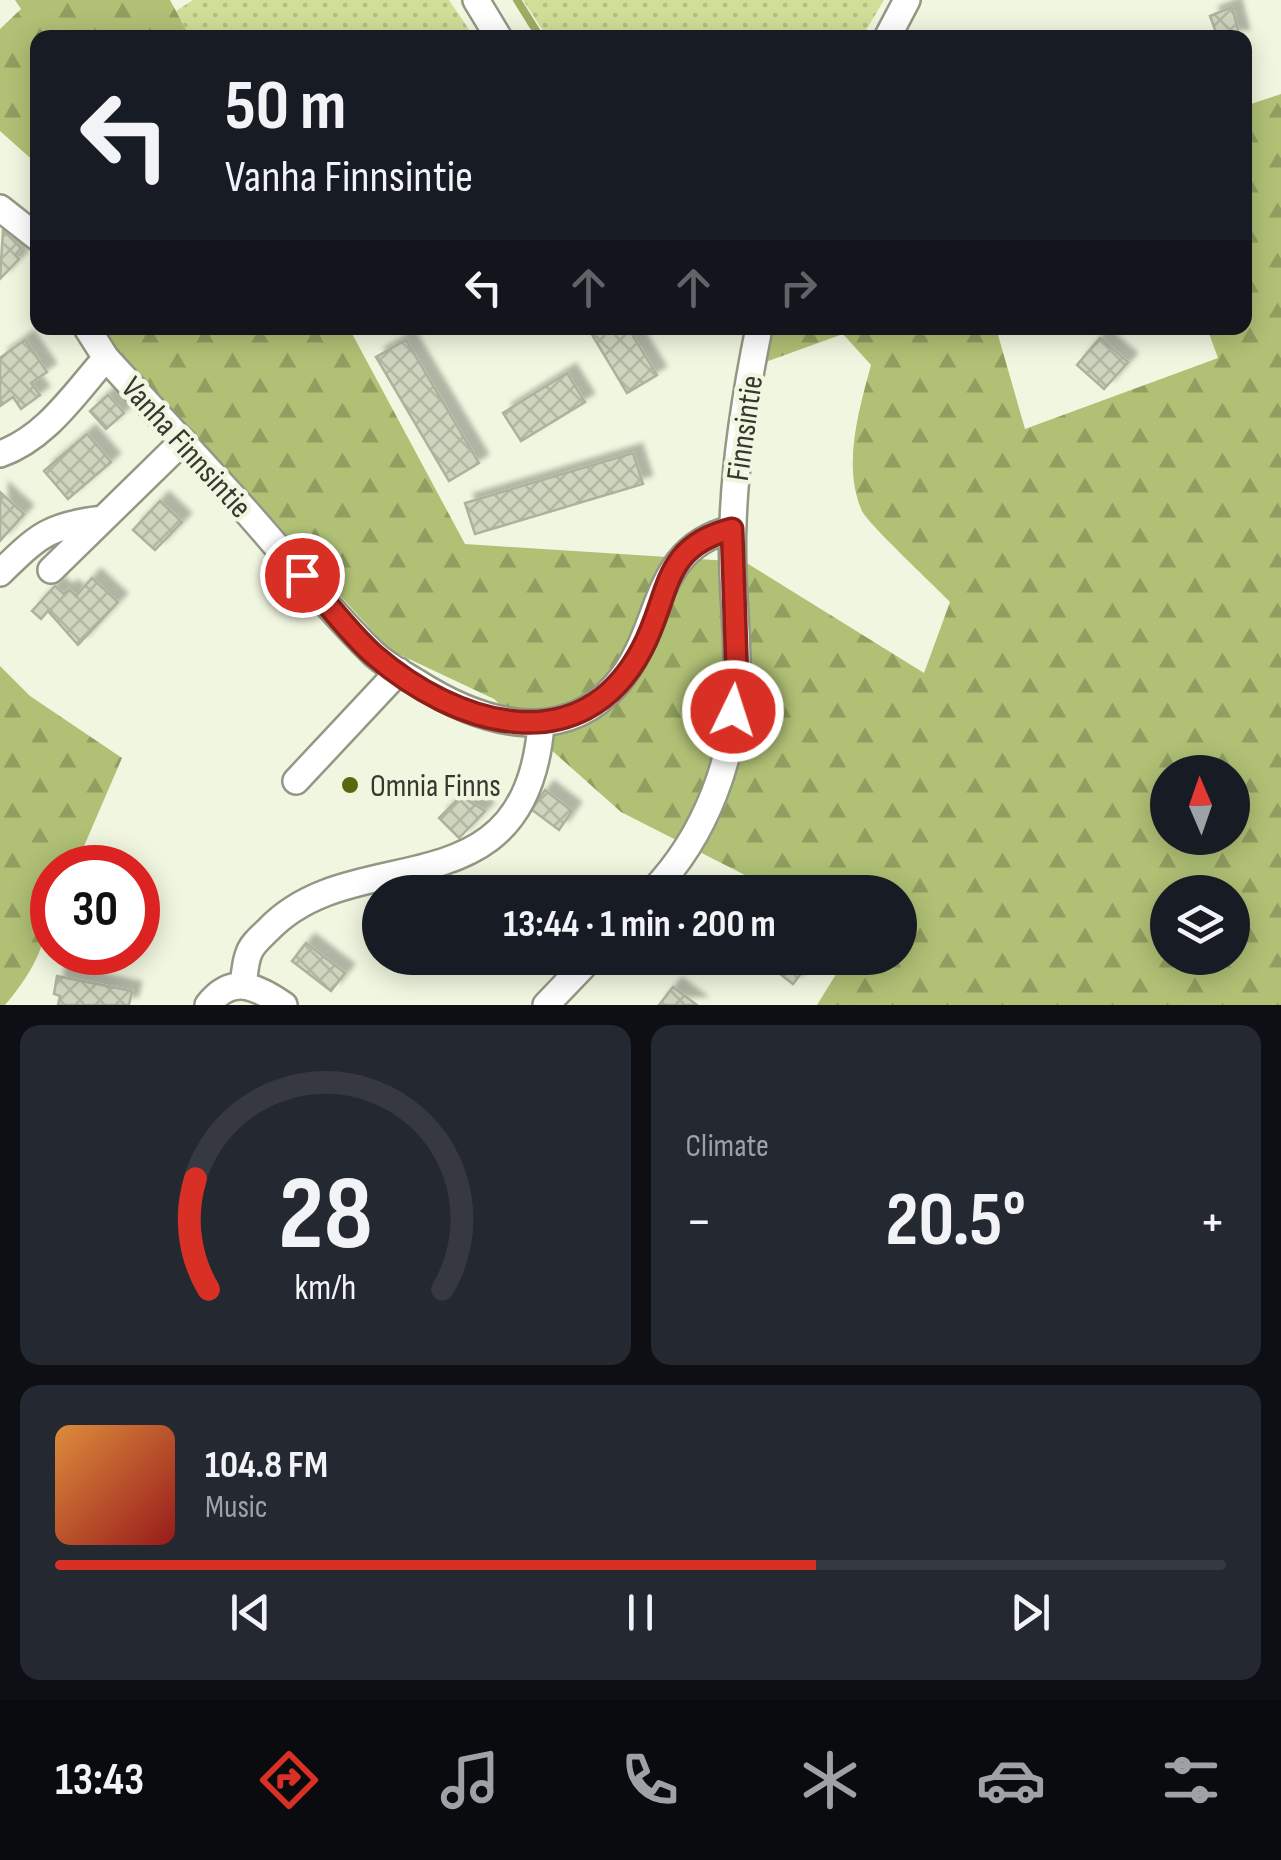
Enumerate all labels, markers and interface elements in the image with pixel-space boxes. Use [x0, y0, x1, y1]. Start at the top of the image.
text: 50 m [225, 65, 346, 149]
icon: left [60, 70, 190, 200]
text: Vanha Finnsintie [225, 150, 473, 205]
icon: left [456, 260, 511, 315]
icon: ahead [561, 260, 616, 315]
icon: ahead [666, 260, 721, 315]
icon: right [771, 260, 826, 315]
street label: Vanha Finnsintie [112, 369, 259, 527]
street label: Finnsintie [719, 373, 772, 483]
pin [260, 533, 345, 618]
icon: arrive [275, 548, 330, 603]
position arrow [681, 659, 785, 763]
north arrow [1150, 755, 1250, 855]
map controls [1150, 755, 1250, 975]
place label: Omnia Finns [370, 767, 501, 806]
marker: Omnia Finns [339, 774, 361, 796]
speed limit sign: 30 [30, 845, 160, 975]
button: layers [1150, 875, 1250, 975]
text: 13:44 · 1 min · 200 m [503, 902, 776, 947]
text: Climate [686, 1127, 769, 1166]
text: 28 [278, 1153, 373, 1278]
text: 20.5° [886, 1176, 1026, 1267]
text: − [686, 1189, 712, 1256]
text: + [1199, 1189, 1226, 1256]
text: km/h [294, 1267, 356, 1310]
text: 104.8 FM [205, 1443, 328, 1488]
text: Music [205, 1488, 268, 1527]
icon: previous [223, 1585, 278, 1640]
icon: pause [613, 1585, 668, 1640]
icon: next [1003, 1585, 1058, 1640]
icon: directions [254, 1745, 324, 1815]
icon: music [435, 1745, 505, 1815]
icon: phone [615, 1745, 685, 1815]
icon: climate [795, 1745, 865, 1815]
icon: car [976, 1745, 1046, 1815]
icon: filters [1156, 1745, 1226, 1815]
text: 13:43 [55, 1753, 144, 1808]

